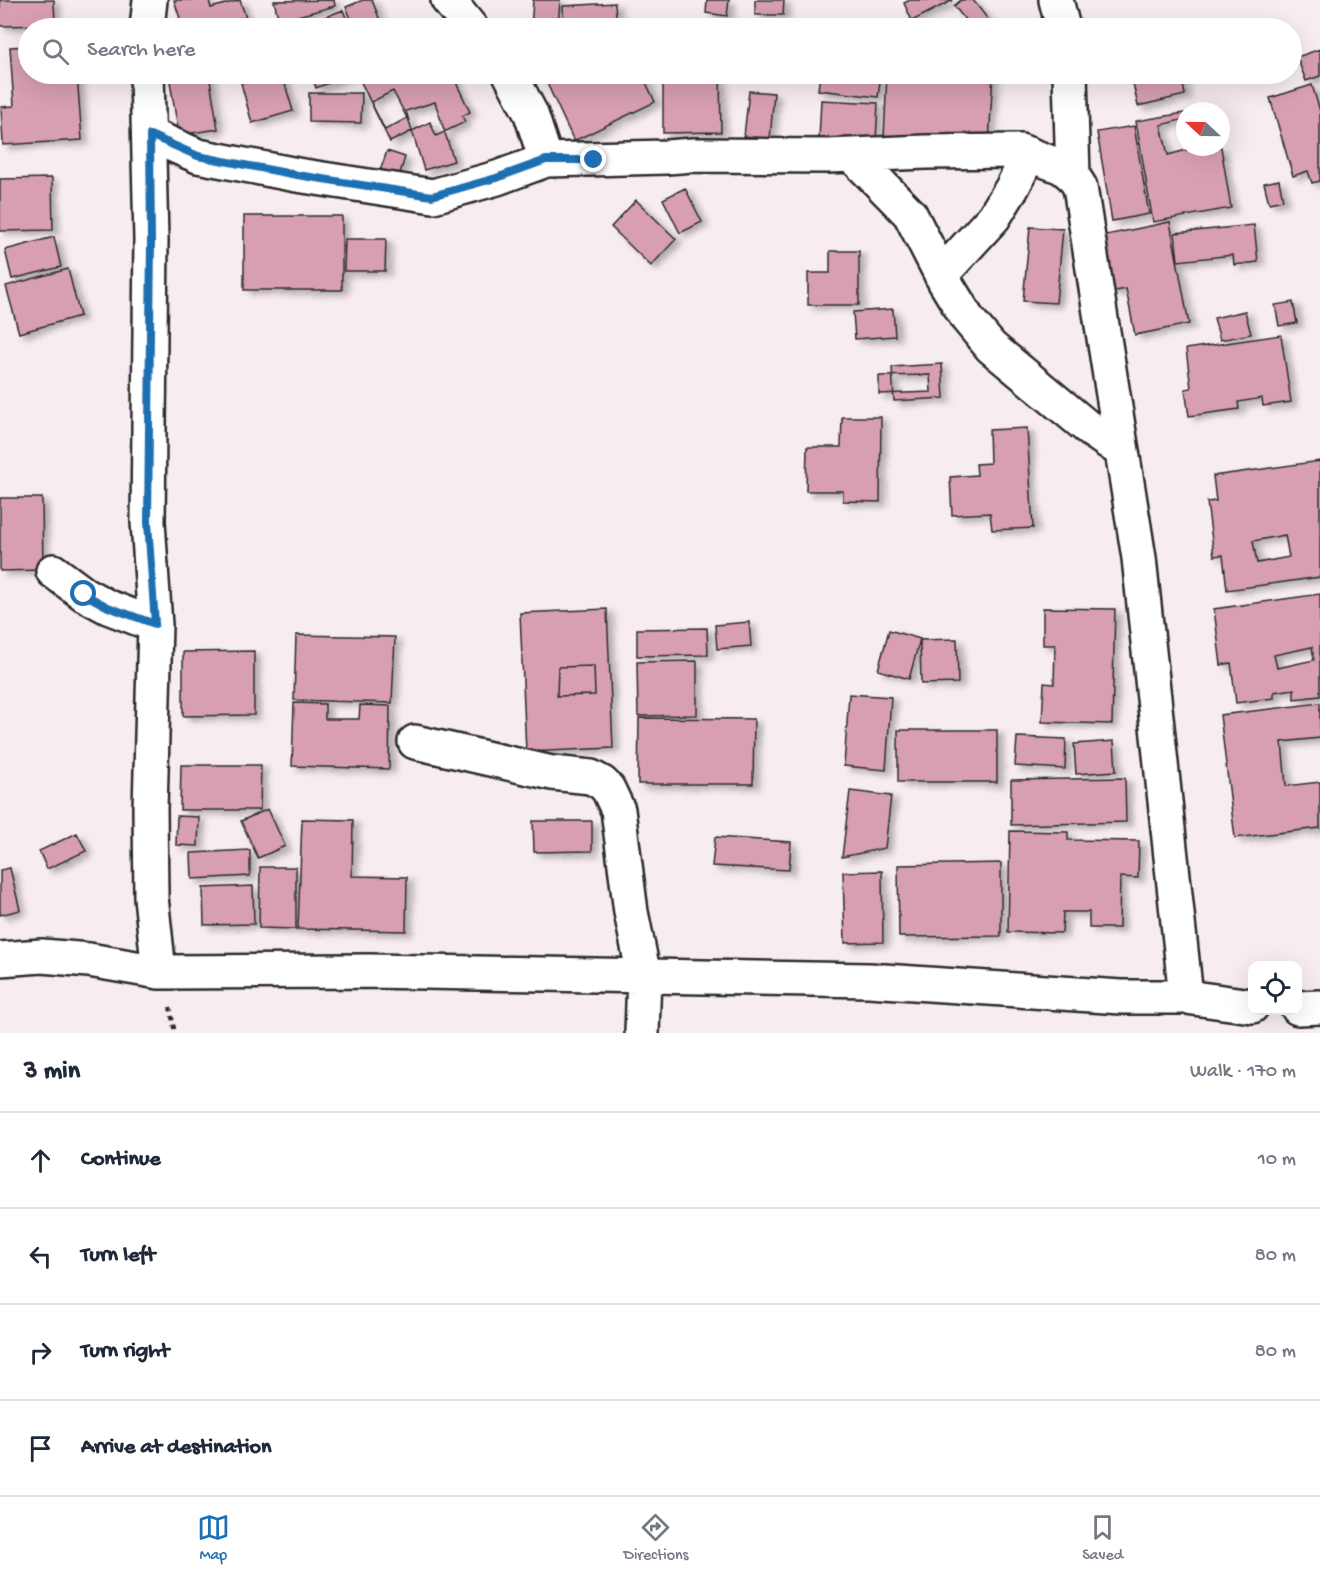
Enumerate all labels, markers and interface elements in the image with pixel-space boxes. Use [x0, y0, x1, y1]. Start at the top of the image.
search box [18, 18, 1302, 84]
icon: search [39, 35, 72, 68]
text: Search here [87, 38, 195, 64]
north arrow [1176, 102, 1230, 156]
route end [580, 146, 606, 172]
route start [70, 580, 96, 606]
map controls [1248, 961, 1302, 1015]
button: locate [1248, 961, 1302, 1015]
text: 3 min [24, 1057, 80, 1088]
text: Walk · 170 m [1190, 1061, 1296, 1084]
icon: ahead [24, 1144, 57, 1177]
text: Continue [81, 1147, 161, 1173]
text: 10 m [1258, 1149, 1296, 1172]
icon: left [24, 1240, 57, 1273]
text: Turn left [81, 1243, 155, 1269]
text: 80 m [1255, 1245, 1296, 1268]
icon: right [24, 1336, 57, 1369]
text: Turn right [81, 1339, 169, 1365]
text: 80 m [1255, 1341, 1296, 1364]
icon: arrive [24, 1432, 57, 1465]
text: Arrive at destination [81, 1435, 271, 1461]
tab: Map [197, 1511, 230, 1566]
tab: Directions [623, 1511, 689, 1566]
tab: Saved [1082, 1511, 1123, 1566]

